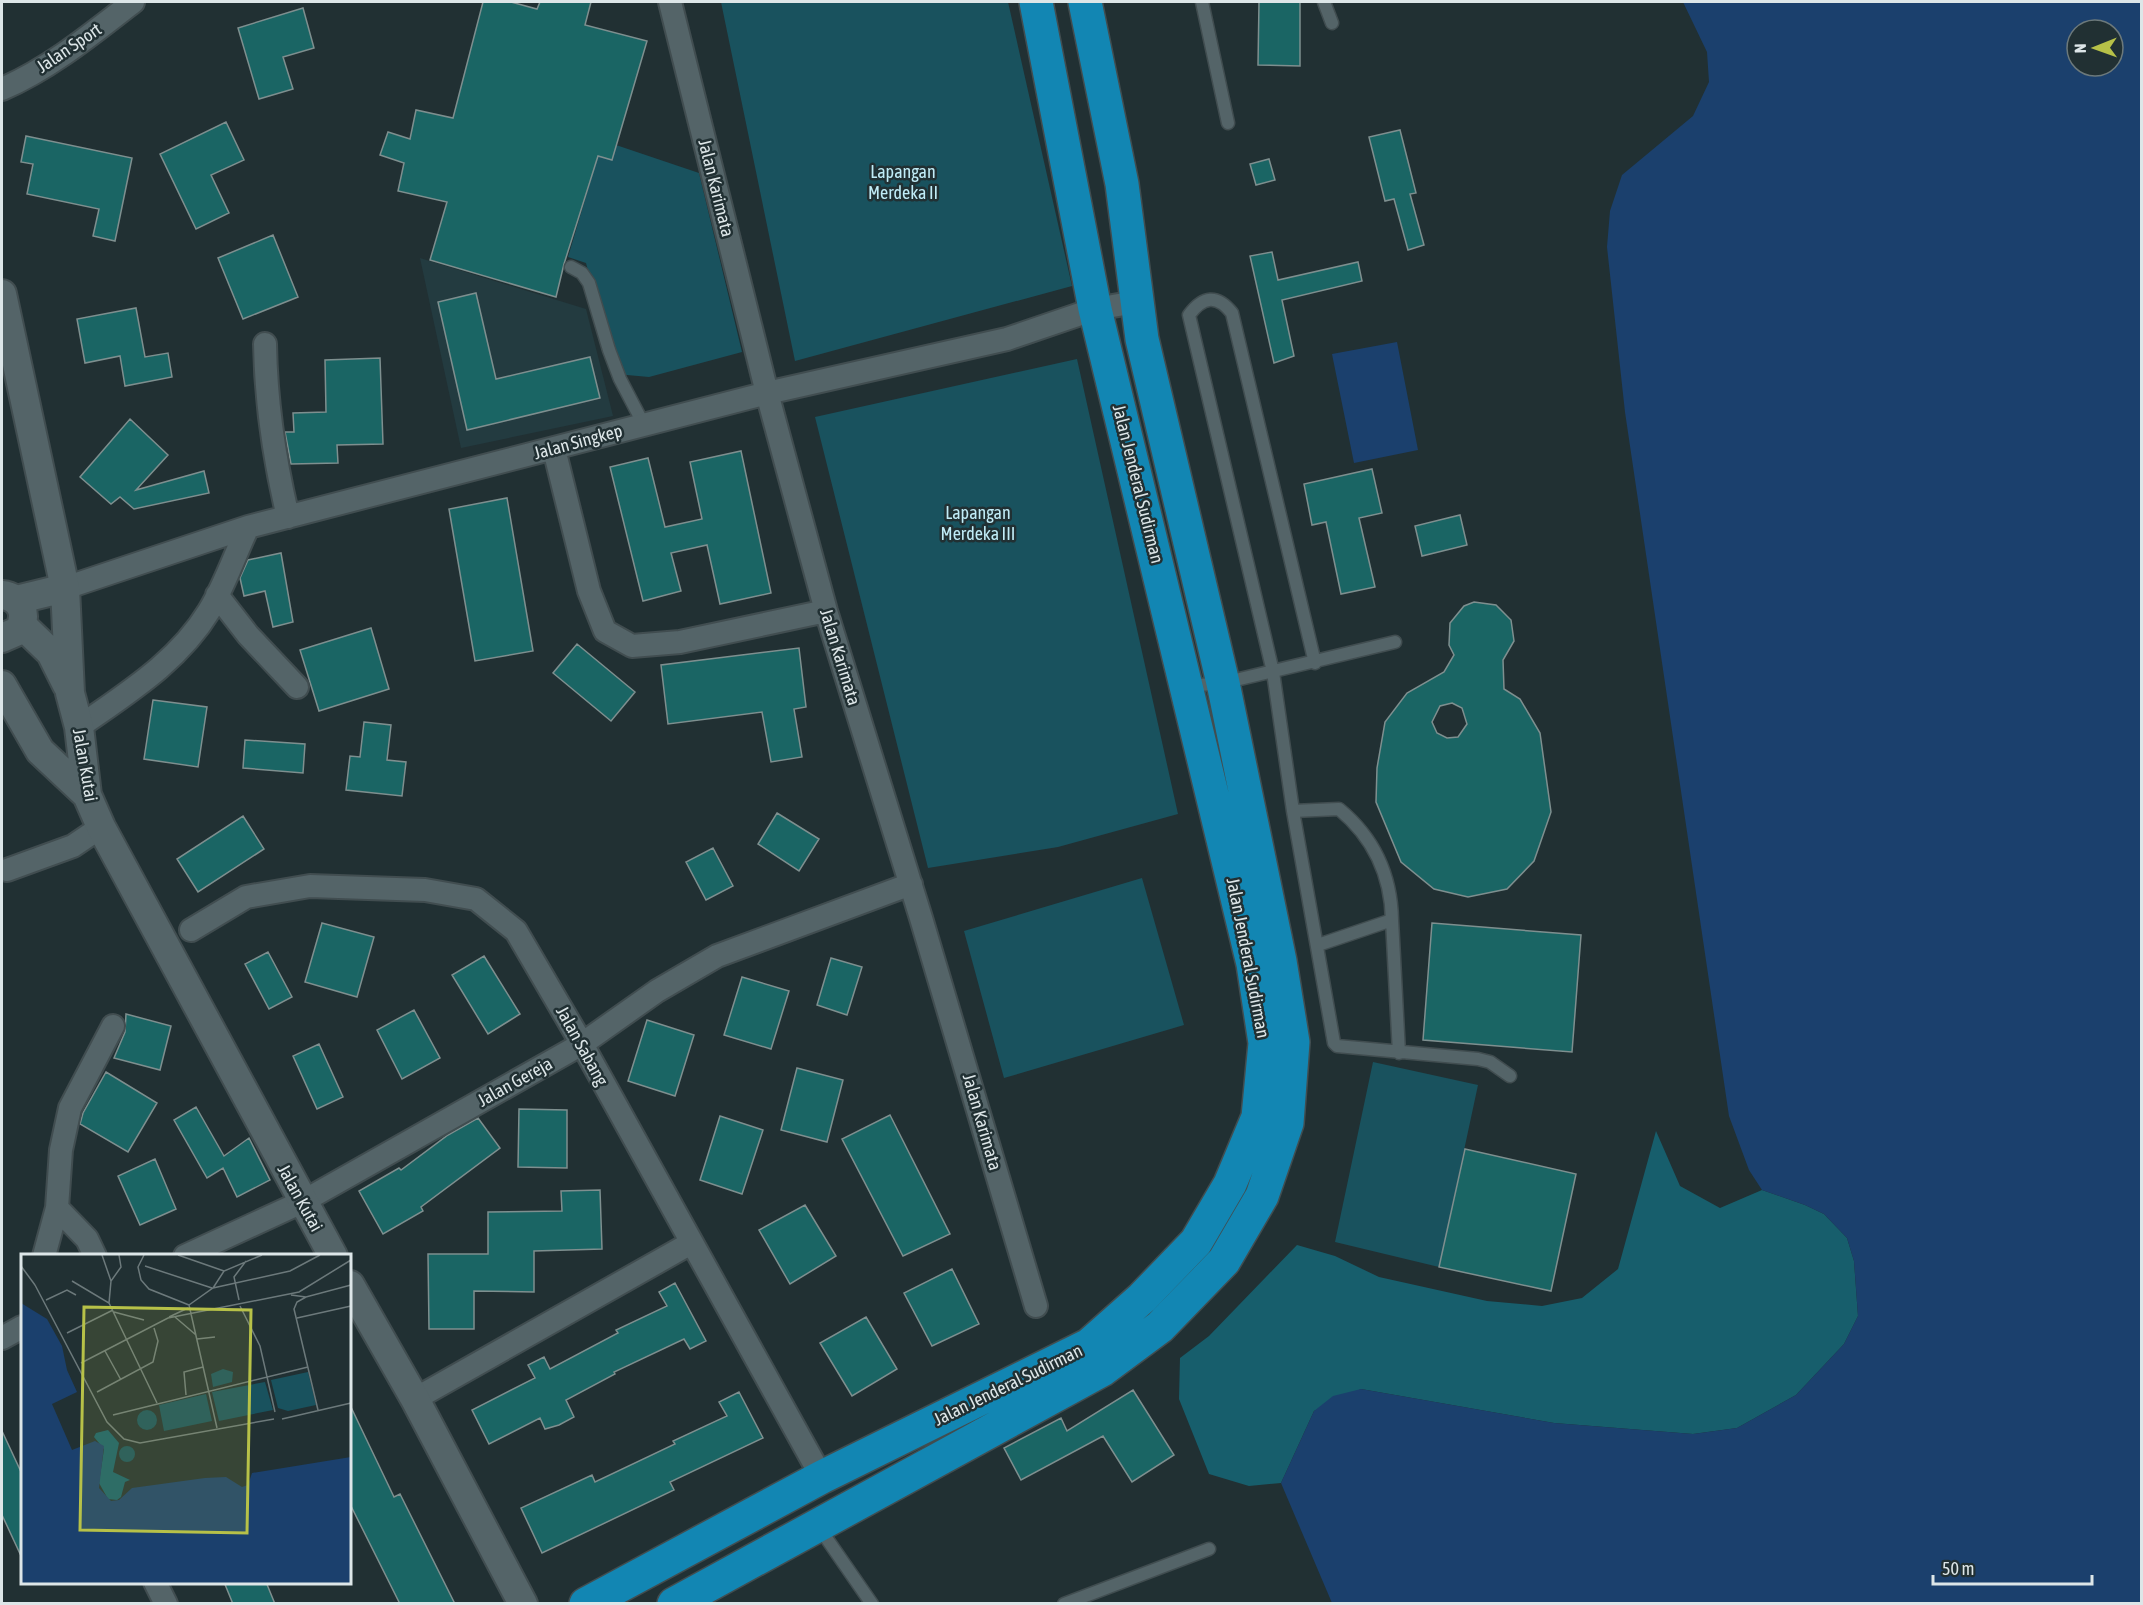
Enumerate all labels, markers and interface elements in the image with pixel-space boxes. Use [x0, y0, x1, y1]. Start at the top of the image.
street label: Jalan Sport [32, 18, 105, 77]
north arrow [2065, 18, 2125, 78]
text: N [2071, 43, 2089, 53]
street label: Jalan Karimata [694, 137, 739, 239]
park label: Lapangan Merdeka II [868, 161, 938, 203]
street label: Jalan Jenderal Sudirman [1109, 402, 1168, 565]
street label: Jalan Singkep [531, 420, 624, 463]
park label: Lapangan Merdeka III [941, 502, 1015, 544]
street label: Jalan Karimata [816, 606, 865, 708]
street label: Jalan Kutai [69, 727, 102, 803]
street label: Jalan Jenderal Sudirman [1223, 876, 1274, 1040]
street label: Jalan Sabang [552, 1002, 613, 1089]
street label: Jalan Gereja [474, 1052, 556, 1111]
street label: Jalan Karimata [959, 1071, 1006, 1173]
street label: Jalan Kutai [273, 1161, 327, 1235]
inset map [21, 1254, 351, 1584]
street label: Jalan Jenderal Sudirman [930, 1339, 1085, 1430]
scale bar [1933, 1548, 2092, 1586]
text: 50 m [1942, 1558, 1974, 1579]

